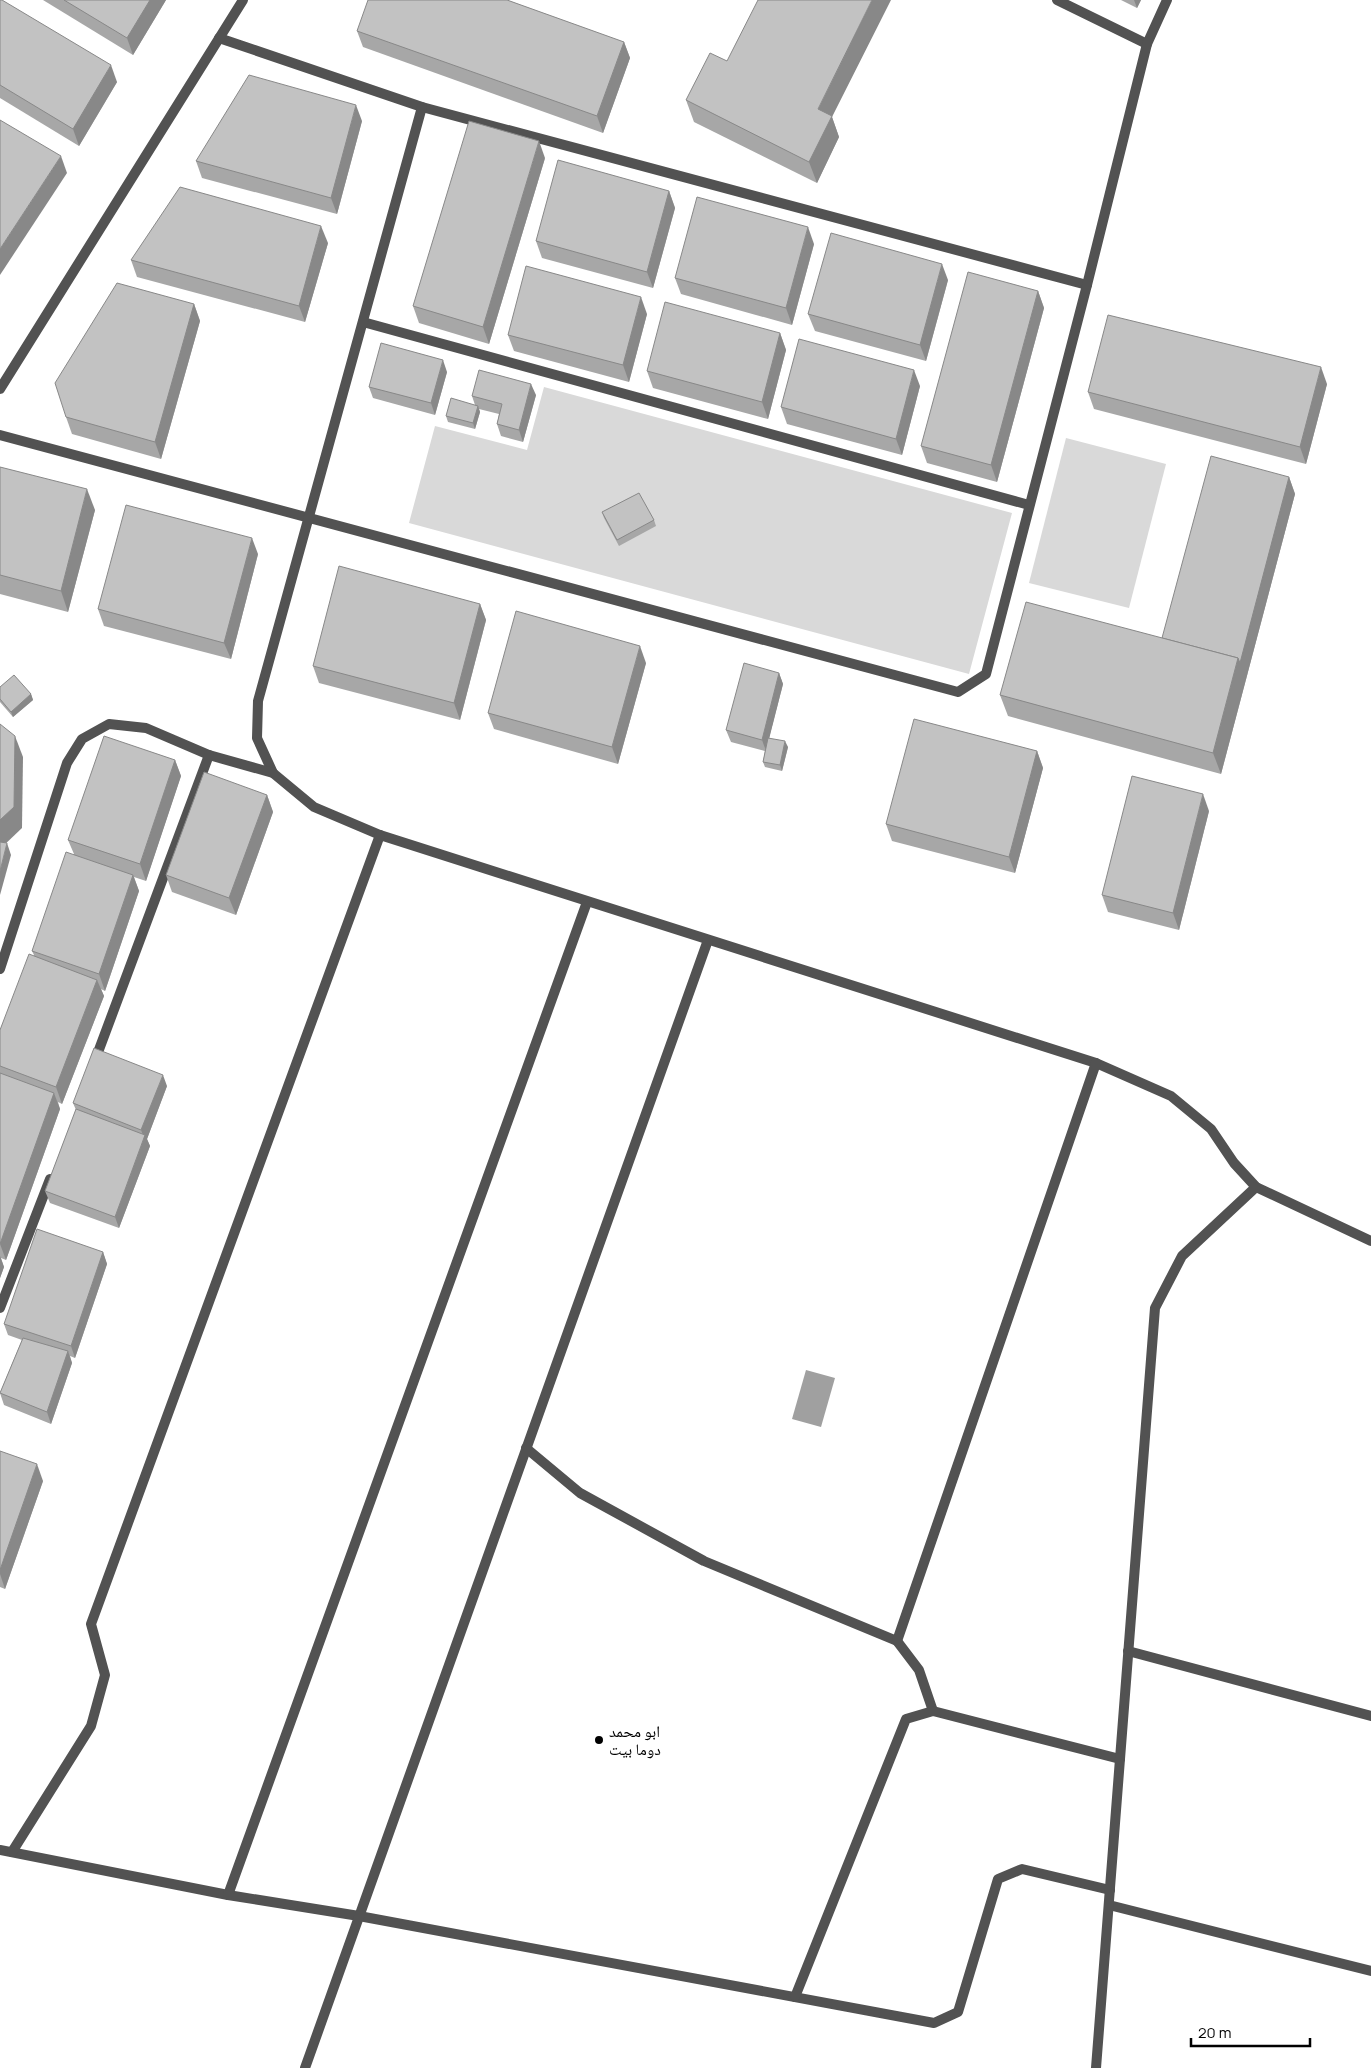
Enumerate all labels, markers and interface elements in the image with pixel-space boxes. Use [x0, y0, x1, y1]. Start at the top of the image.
place label: ابو محمد دوما بيت [609, 1720, 661, 1760]
marker: ابو محمد دوما بيت [593, 1734, 605, 1746]
scale bar [1191, 2016, 1310, 2048]
text: 20 m [1198, 2022, 1231, 2043]

